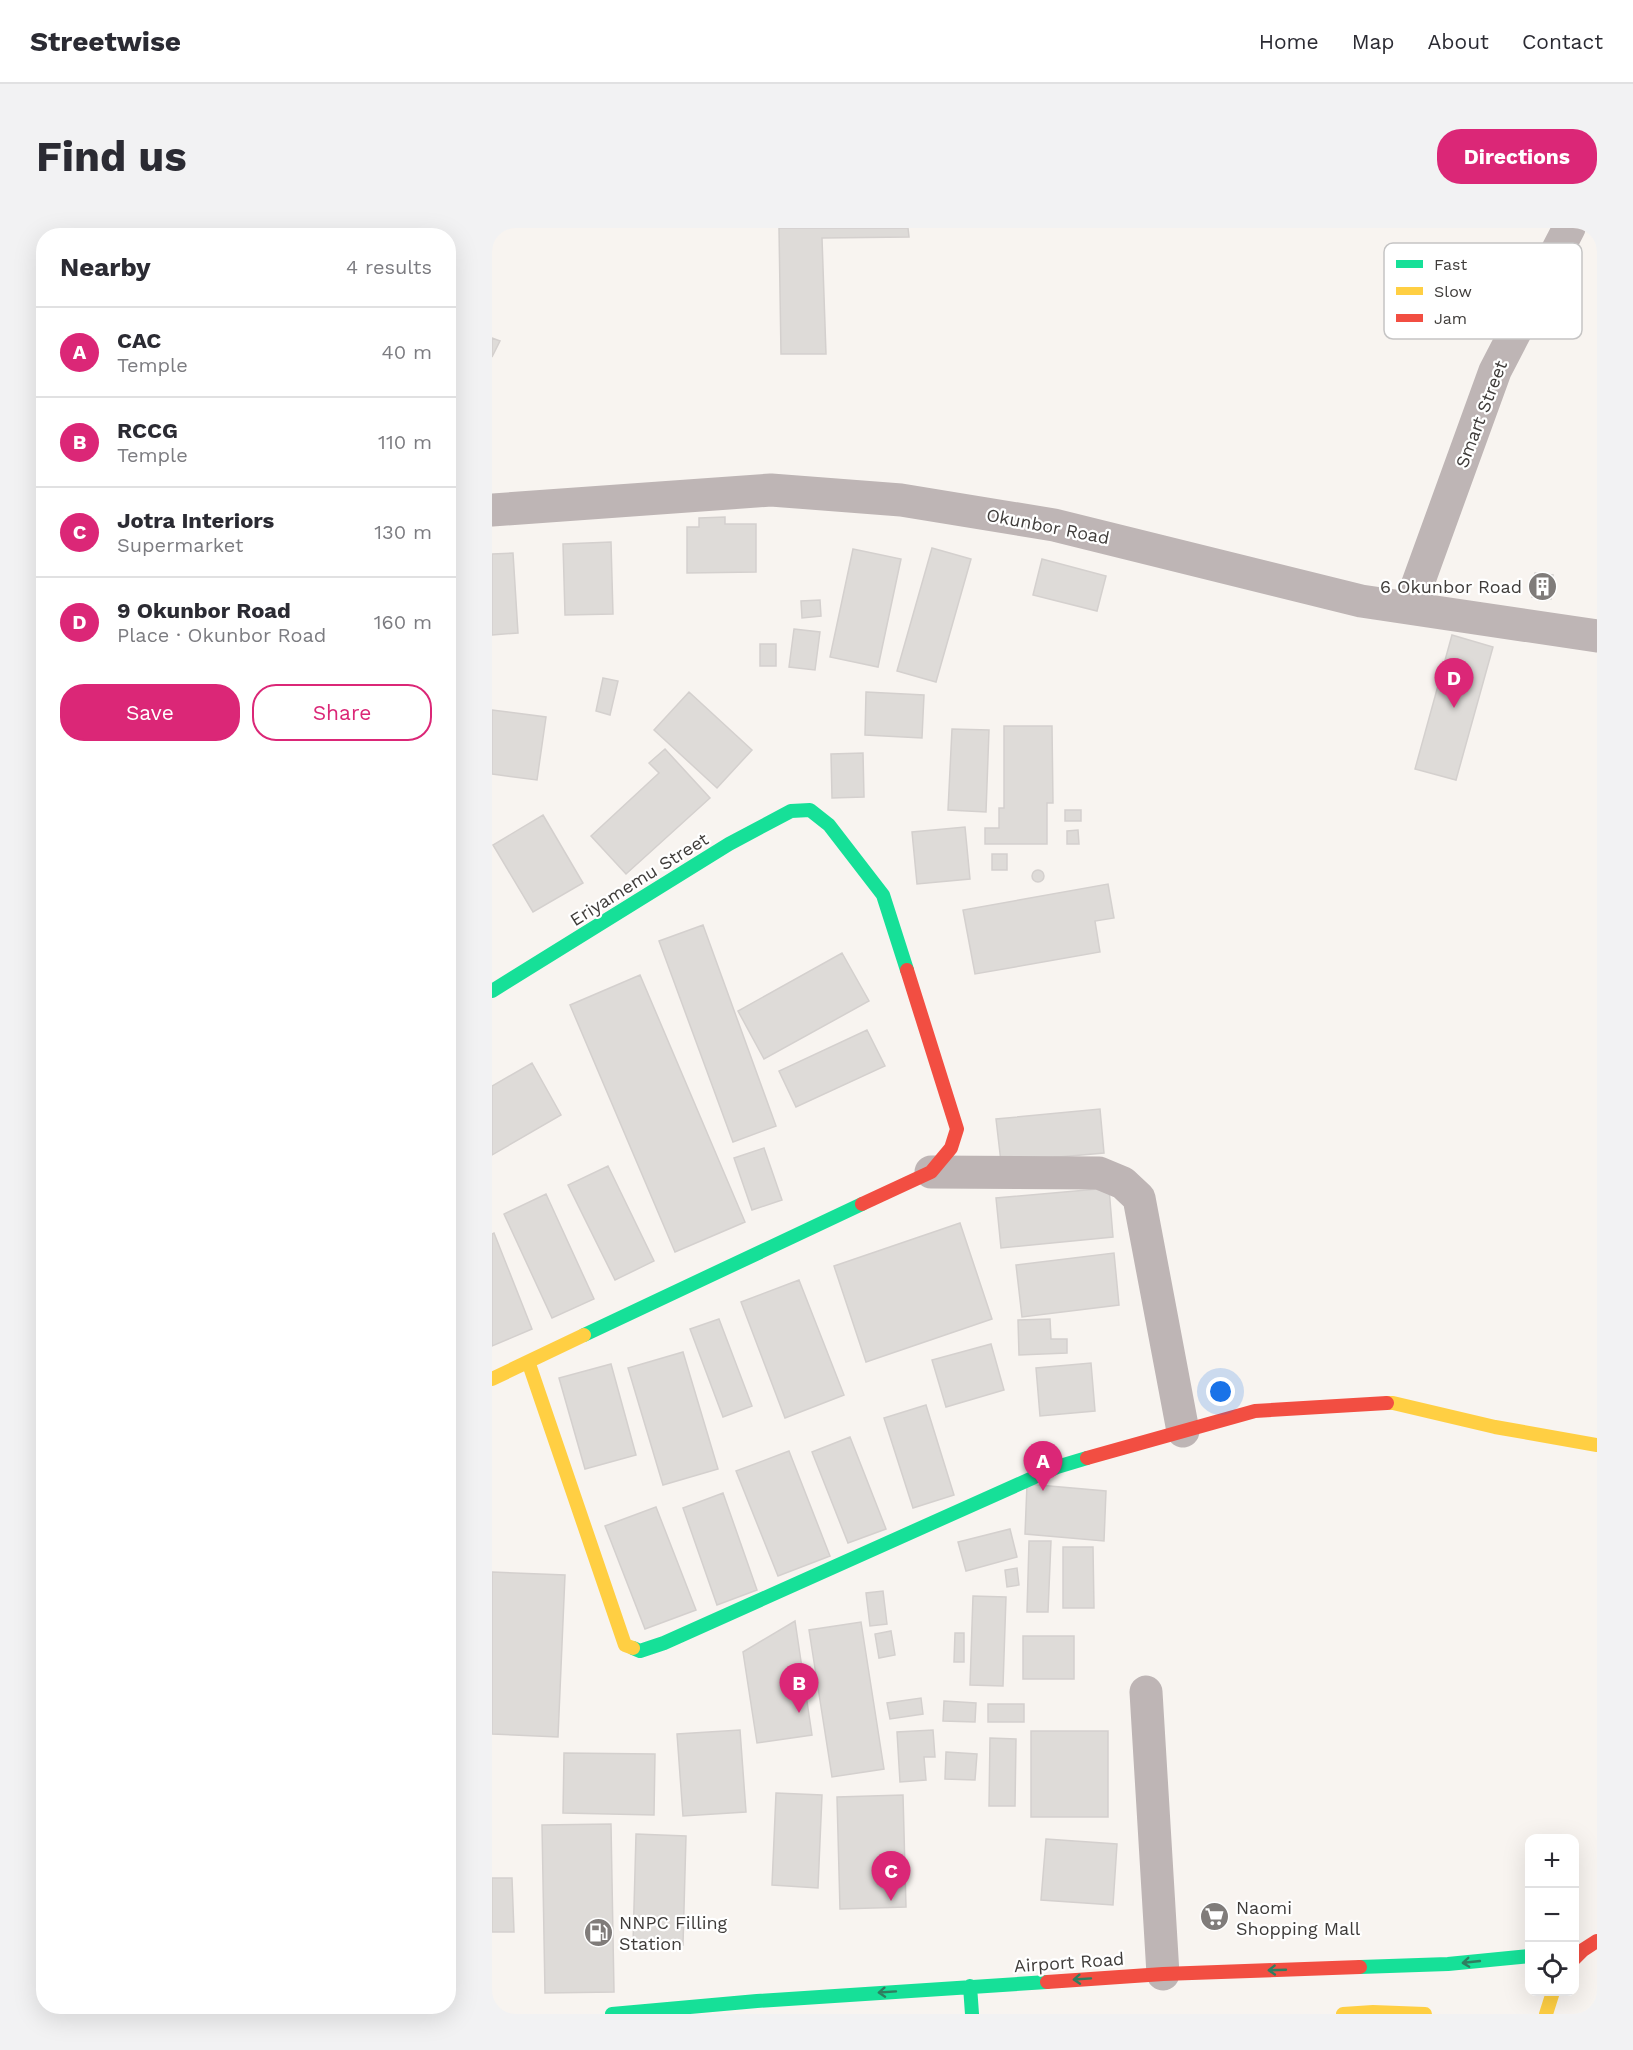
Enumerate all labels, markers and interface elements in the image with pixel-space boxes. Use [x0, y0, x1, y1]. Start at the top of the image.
text: Streetwise [30, 25, 181, 58]
text: Home [1259, 29, 1319, 54]
text: Map [1352, 29, 1395, 54]
text: About [1428, 29, 1489, 54]
text: Contact [1522, 29, 1603, 54]
button: Directions [1437, 129, 1597, 184]
text: Find us [36, 132, 187, 181]
legend [1384, 243, 1582, 339]
text: Nearby [60, 252, 151, 282]
text: 4 results [346, 255, 432, 279]
text: Fast [1434, 255, 1467, 274]
text: Slow [1434, 282, 1472, 301]
text: Jam [1434, 309, 1467, 328]
text: CAC [117, 328, 161, 353]
text: A [73, 340, 86, 364]
text: 40 m [381, 340, 432, 364]
text: Temple [117, 353, 188, 377]
street label: Smart Street [1451, 357, 1511, 471]
text: RCCG [117, 418, 178, 443]
text: B [73, 430, 86, 454]
text: 110 m [378, 430, 432, 454]
text: Temple [117, 443, 188, 467]
street label: Okunbor Road [985, 504, 1111, 548]
text: Jotra Interiors [117, 508, 274, 533]
text: C [73, 520, 86, 544]
text: 130 m [374, 520, 432, 544]
text: Supermarket [117, 533, 243, 557]
building icon: 6 Okunbor Road [1527, 570, 1559, 602]
place label: 6 Okunbor Road [1380, 576, 1522, 597]
text: 9 Okunbor Road [117, 598, 291, 623]
text: D [72, 610, 87, 634]
text: 160 m [374, 610, 432, 634]
text: Place · Okunbor Road [117, 623, 326, 647]
pin: D [1434, 658, 1474, 708]
button: Save [60, 684, 240, 741]
button: Share [252, 684, 432, 741]
street label: Eriyamemu Street [566, 828, 712, 930]
your location [1206, 1377, 1235, 1406]
pin: A [1024, 1442, 1062, 1491]
pin: B [780, 1664, 818, 1713]
map controls [1525, 1834, 1579, 1996]
button: + [1525, 1834, 1579, 1888]
pin: C [872, 1852, 910, 1901]
button: − [1525, 1888, 1579, 1942]
place label: Naomi Shopping Mall [1236, 1897, 1361, 1939]
supermarket icon: Naomi Shopping Mall [1199, 1901, 1231, 1933]
place label: NNPC Filling Station [619, 1912, 728, 1954]
fuel station icon: NNPC Filling Station [582, 1916, 614, 1948]
button: locate [1525, 1942, 1579, 1996]
street label: Airport Road [1013, 1948, 1125, 1976]
one-way arrow [1462, 1957, 1482, 1968]
one-way arrow [1267, 1965, 1287, 1976]
one-way arrow [1072, 1974, 1092, 1985]
one-way arrow [878, 1987, 898, 1998]

